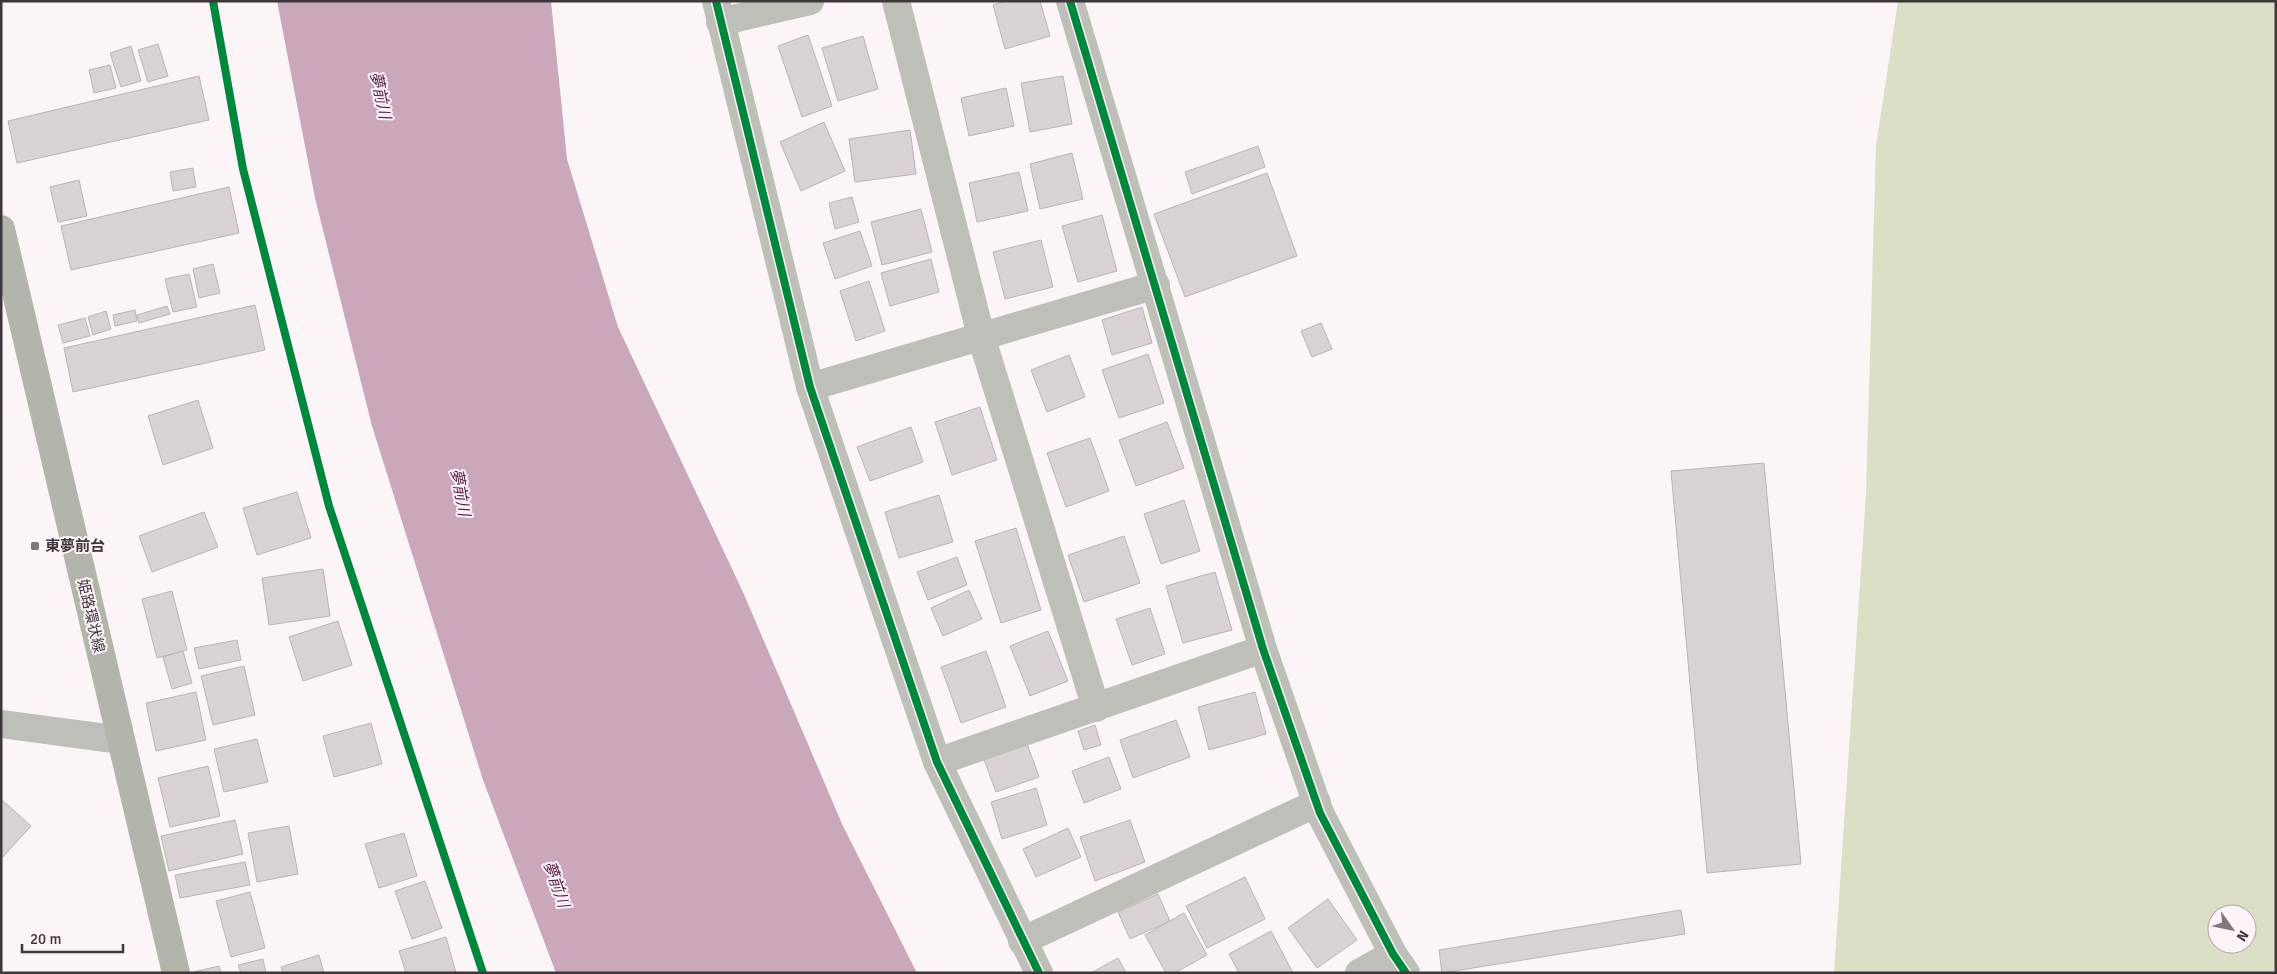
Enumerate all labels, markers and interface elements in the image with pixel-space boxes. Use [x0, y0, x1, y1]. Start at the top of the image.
water label: 夢前川 [365, 70, 395, 123]
water label: 夢前川 [446, 467, 474, 520]
place label: 東夢前台 [45, 537, 105, 555]
marker: 東夢前台 [29, 540, 41, 552]
street label: 姫路環状線 [74, 577, 108, 655]
water label: 夢前川 [539, 858, 574, 912]
north arrow [2207, 904, 2257, 954]
scale bar [22, 922, 124, 954]
text: N [2233, 927, 2252, 945]
text: 20 m [30, 930, 61, 948]

